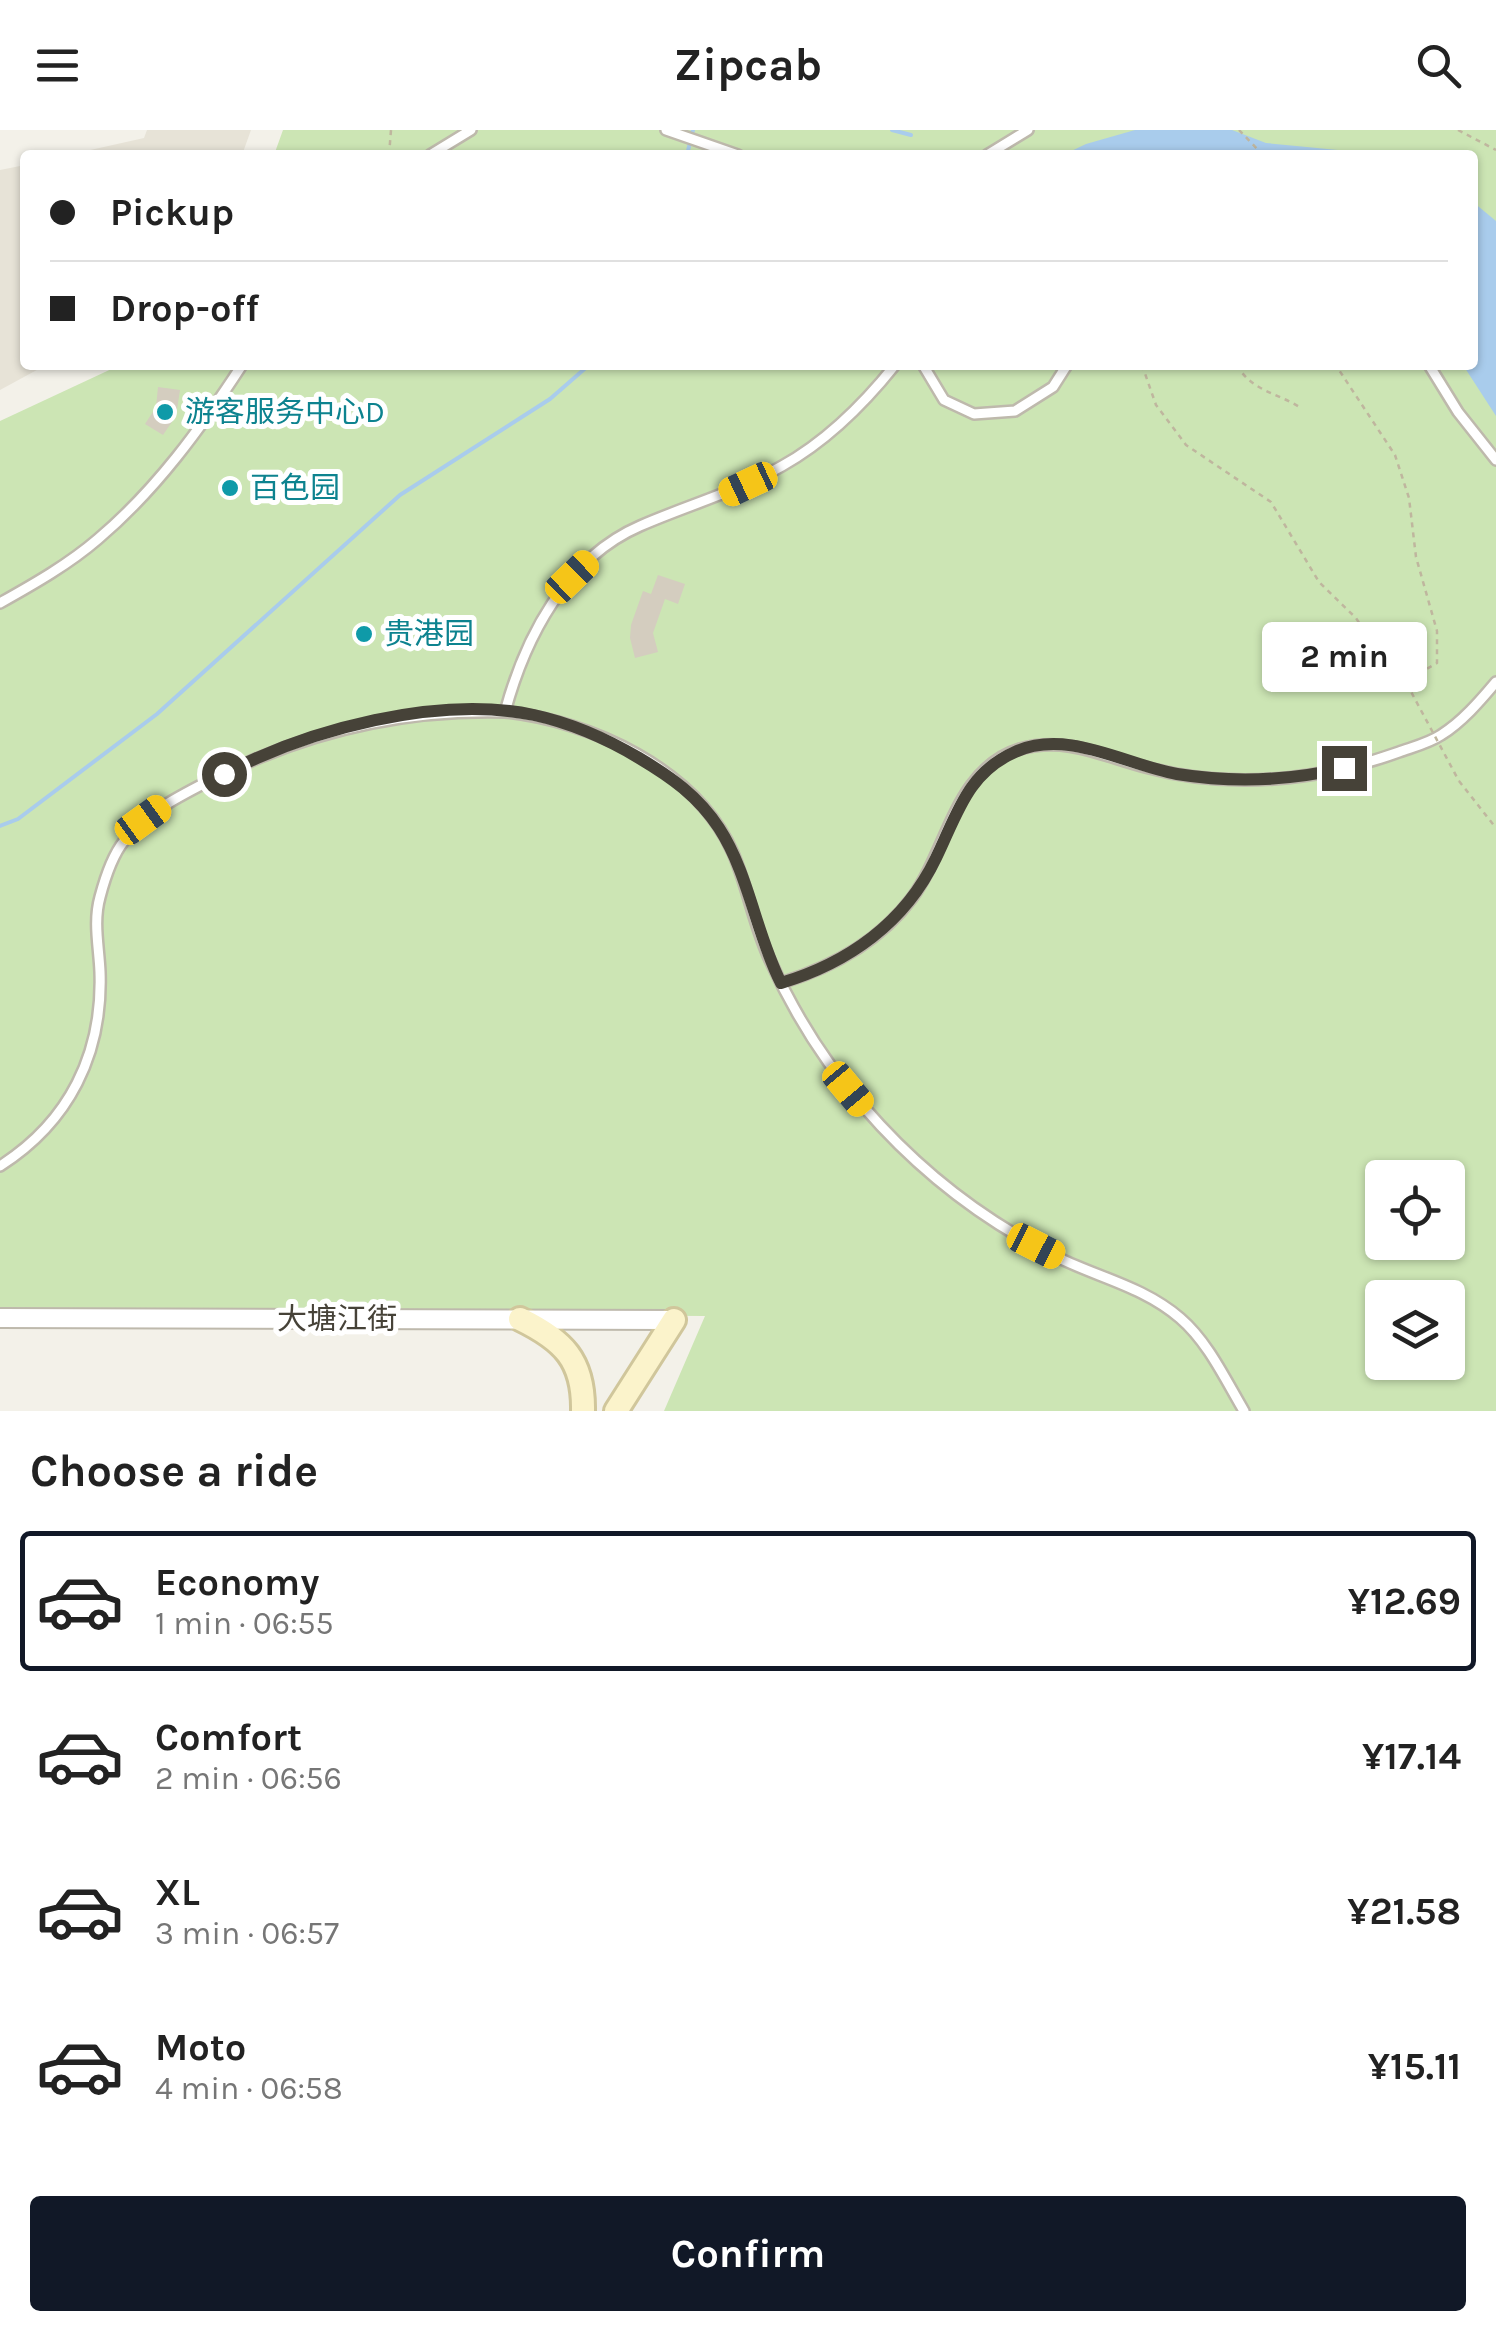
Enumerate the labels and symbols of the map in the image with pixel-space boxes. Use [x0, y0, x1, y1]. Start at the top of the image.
place label: 游客服务中心D [185, 394, 385, 430]
marker: 游客服务中心D [154, 401, 176, 423]
car [714, 458, 782, 510]
place label: 百色园 [250, 470, 340, 506]
marker: 百色园 [219, 477, 241, 499]
car [540, 545, 604, 609]
place label: 贵港园 [384, 616, 474, 652]
marker: 贵港园 [353, 623, 375, 645]
callout: 2 min [1262, 623, 1426, 693]
route end [1322, 746, 1367, 791]
route start [202, 752, 247, 797]
car [110, 790, 176, 850]
car [817, 1056, 879, 1122]
car [1002, 1219, 1070, 1273]
street label: 大塘江街 [277, 1301, 397, 1337]

